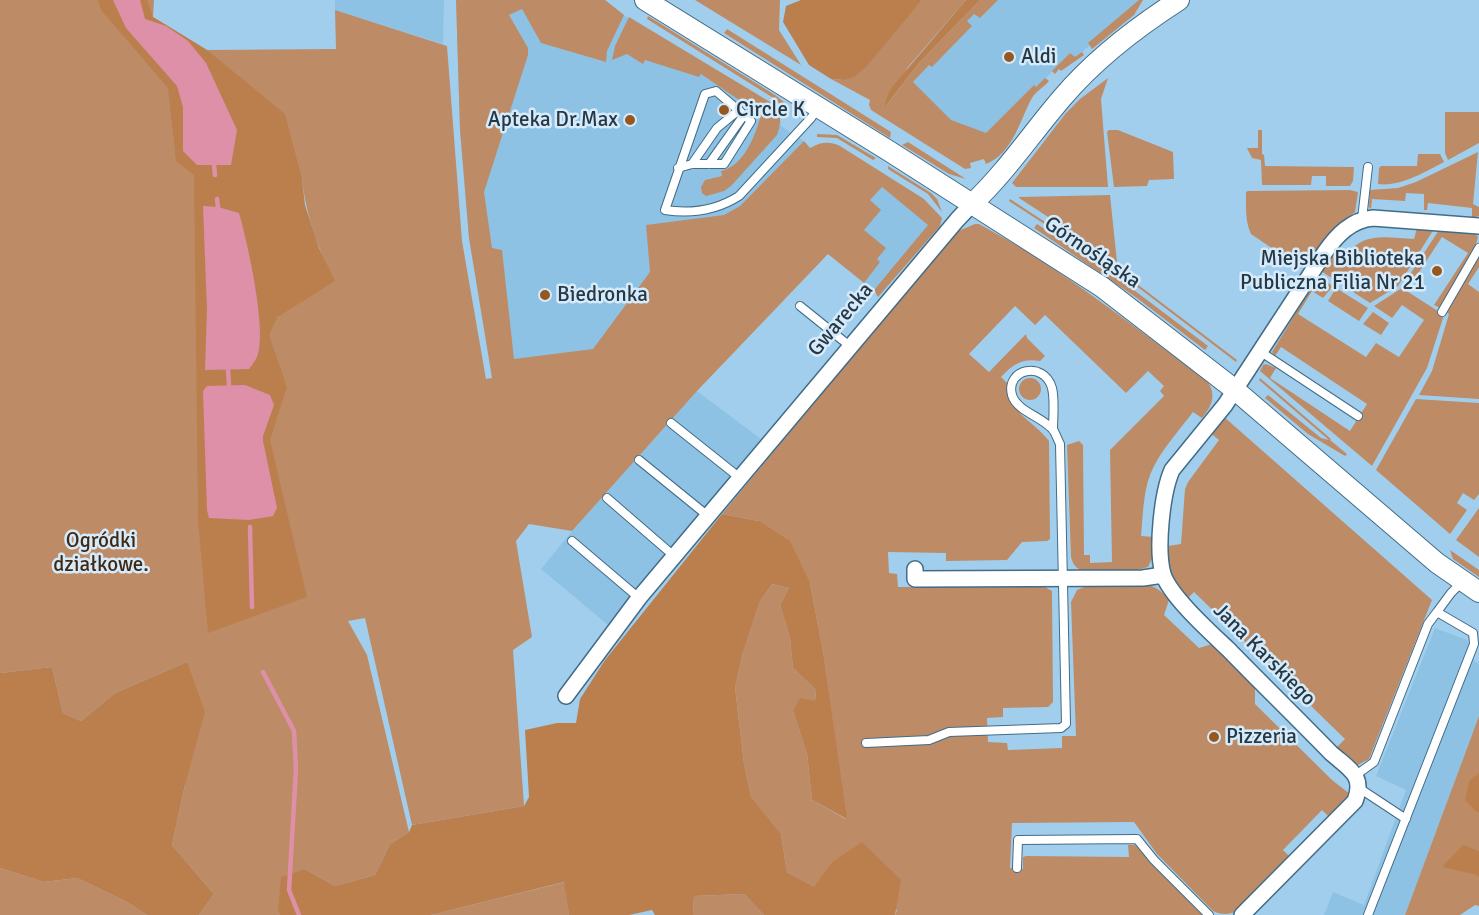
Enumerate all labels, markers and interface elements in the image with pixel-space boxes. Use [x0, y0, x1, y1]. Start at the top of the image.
place label: Aldi [1021, 44, 1056, 70]
marker: Aldi [1002, 50, 1016, 64]
place label: Circle K [736, 97, 805, 123]
marker: Circle K [717, 103, 731, 117]
place label: Apteka Dr.Max [488, 107, 618, 133]
marker: Apteka Dr.Max [623, 113, 637, 127]
street label: Górnośląska [1039, 212, 1145, 294]
place label: Miejska Biblioteka Publiczna Filia Nr 21 [1240, 246, 1425, 296]
marker: Miejska Biblioteka Publiczna Filia Nr 21 [1430, 264, 1444, 278]
street label: Gwarecka [803, 278, 879, 362]
place label: Biedronka [557, 282, 648, 308]
marker: Biedronka [538, 288, 552, 302]
park label: Ogródki działkowe. [53, 528, 149, 578]
street label: Jana Karskiego [1207, 598, 1321, 712]
place label: Pizzeria [1226, 724, 1297, 750]
marker: Pizzeria [1207, 730, 1221, 744]

